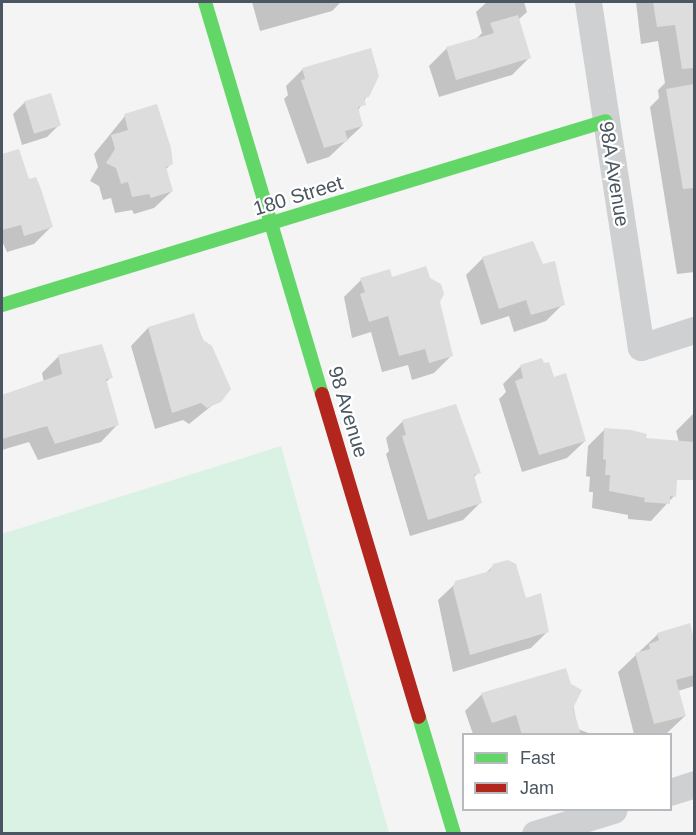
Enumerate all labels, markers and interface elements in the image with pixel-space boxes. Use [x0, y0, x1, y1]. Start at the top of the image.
street label: 98A Avenue [594, 118, 634, 230]
street label: 180 Street [250, 171, 346, 221]
street label: 98 Avenue [323, 363, 373, 461]
legend [462, 733, 672, 811]
text: Fast [520, 748, 555, 768]
text: Jam [520, 778, 554, 798]

